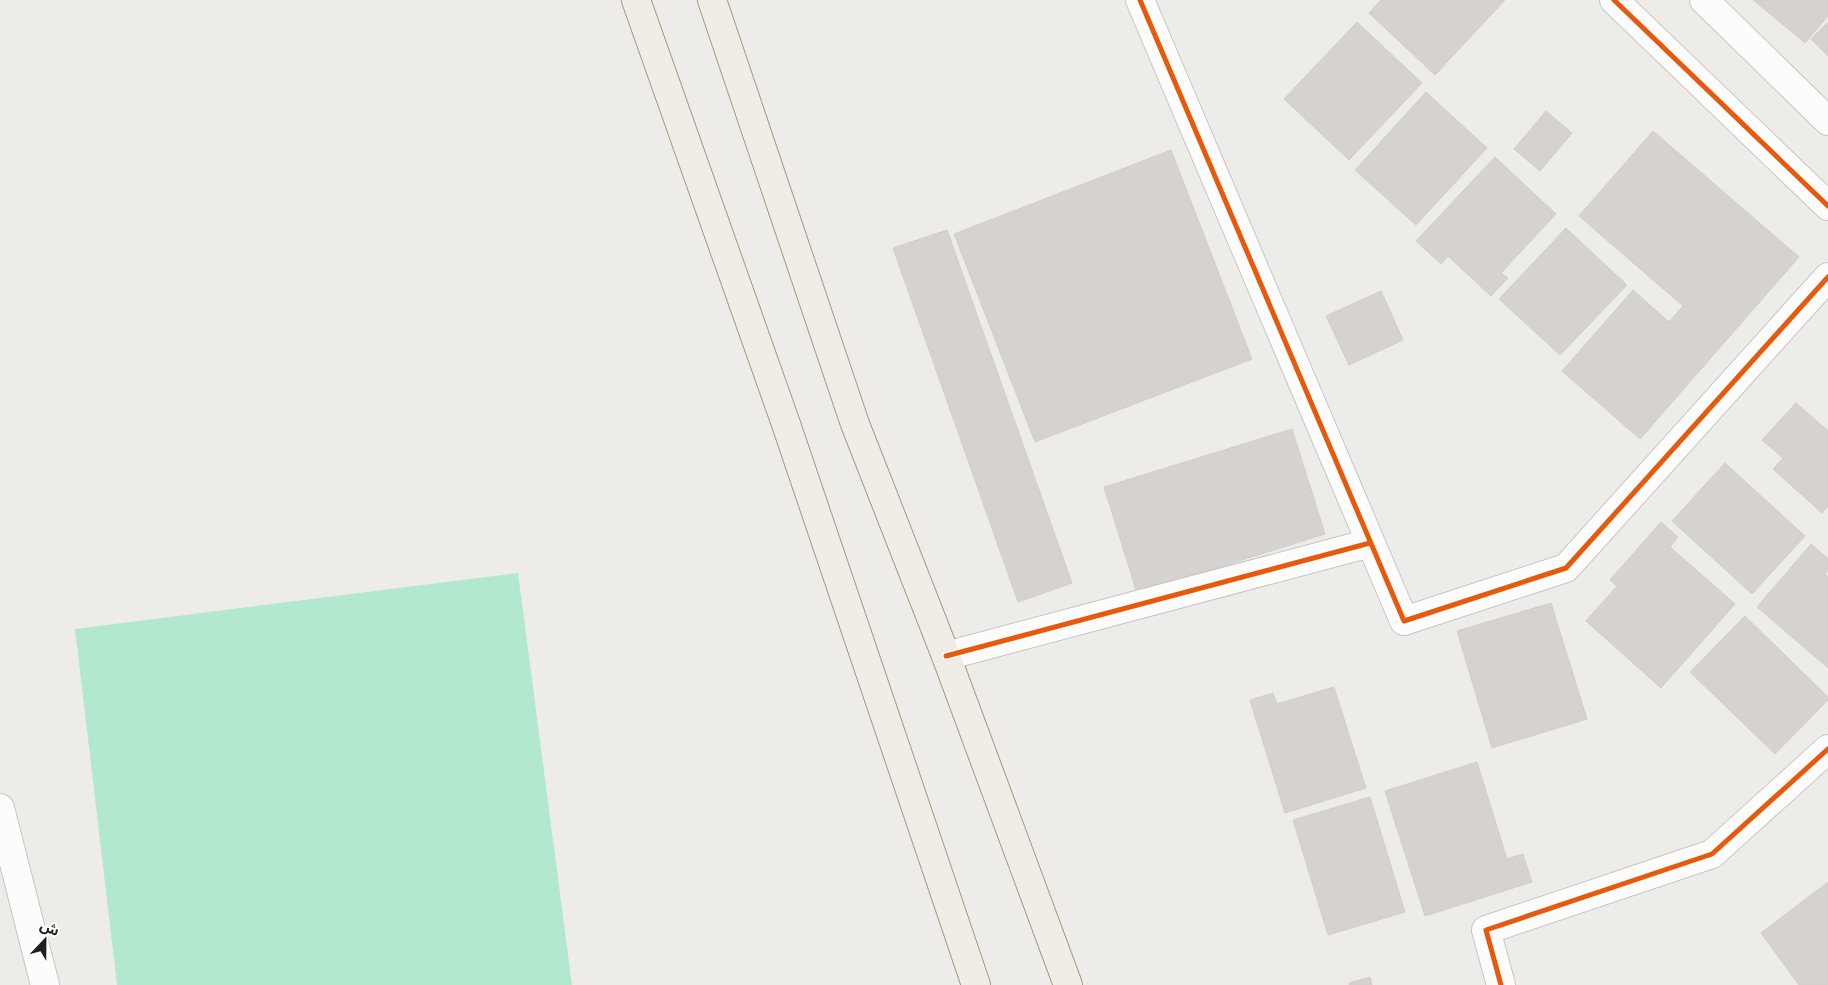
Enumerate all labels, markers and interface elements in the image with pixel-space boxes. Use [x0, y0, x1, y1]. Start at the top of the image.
north arrow [20, 915, 70, 965]
text: ش [38, 916, 62, 940]

